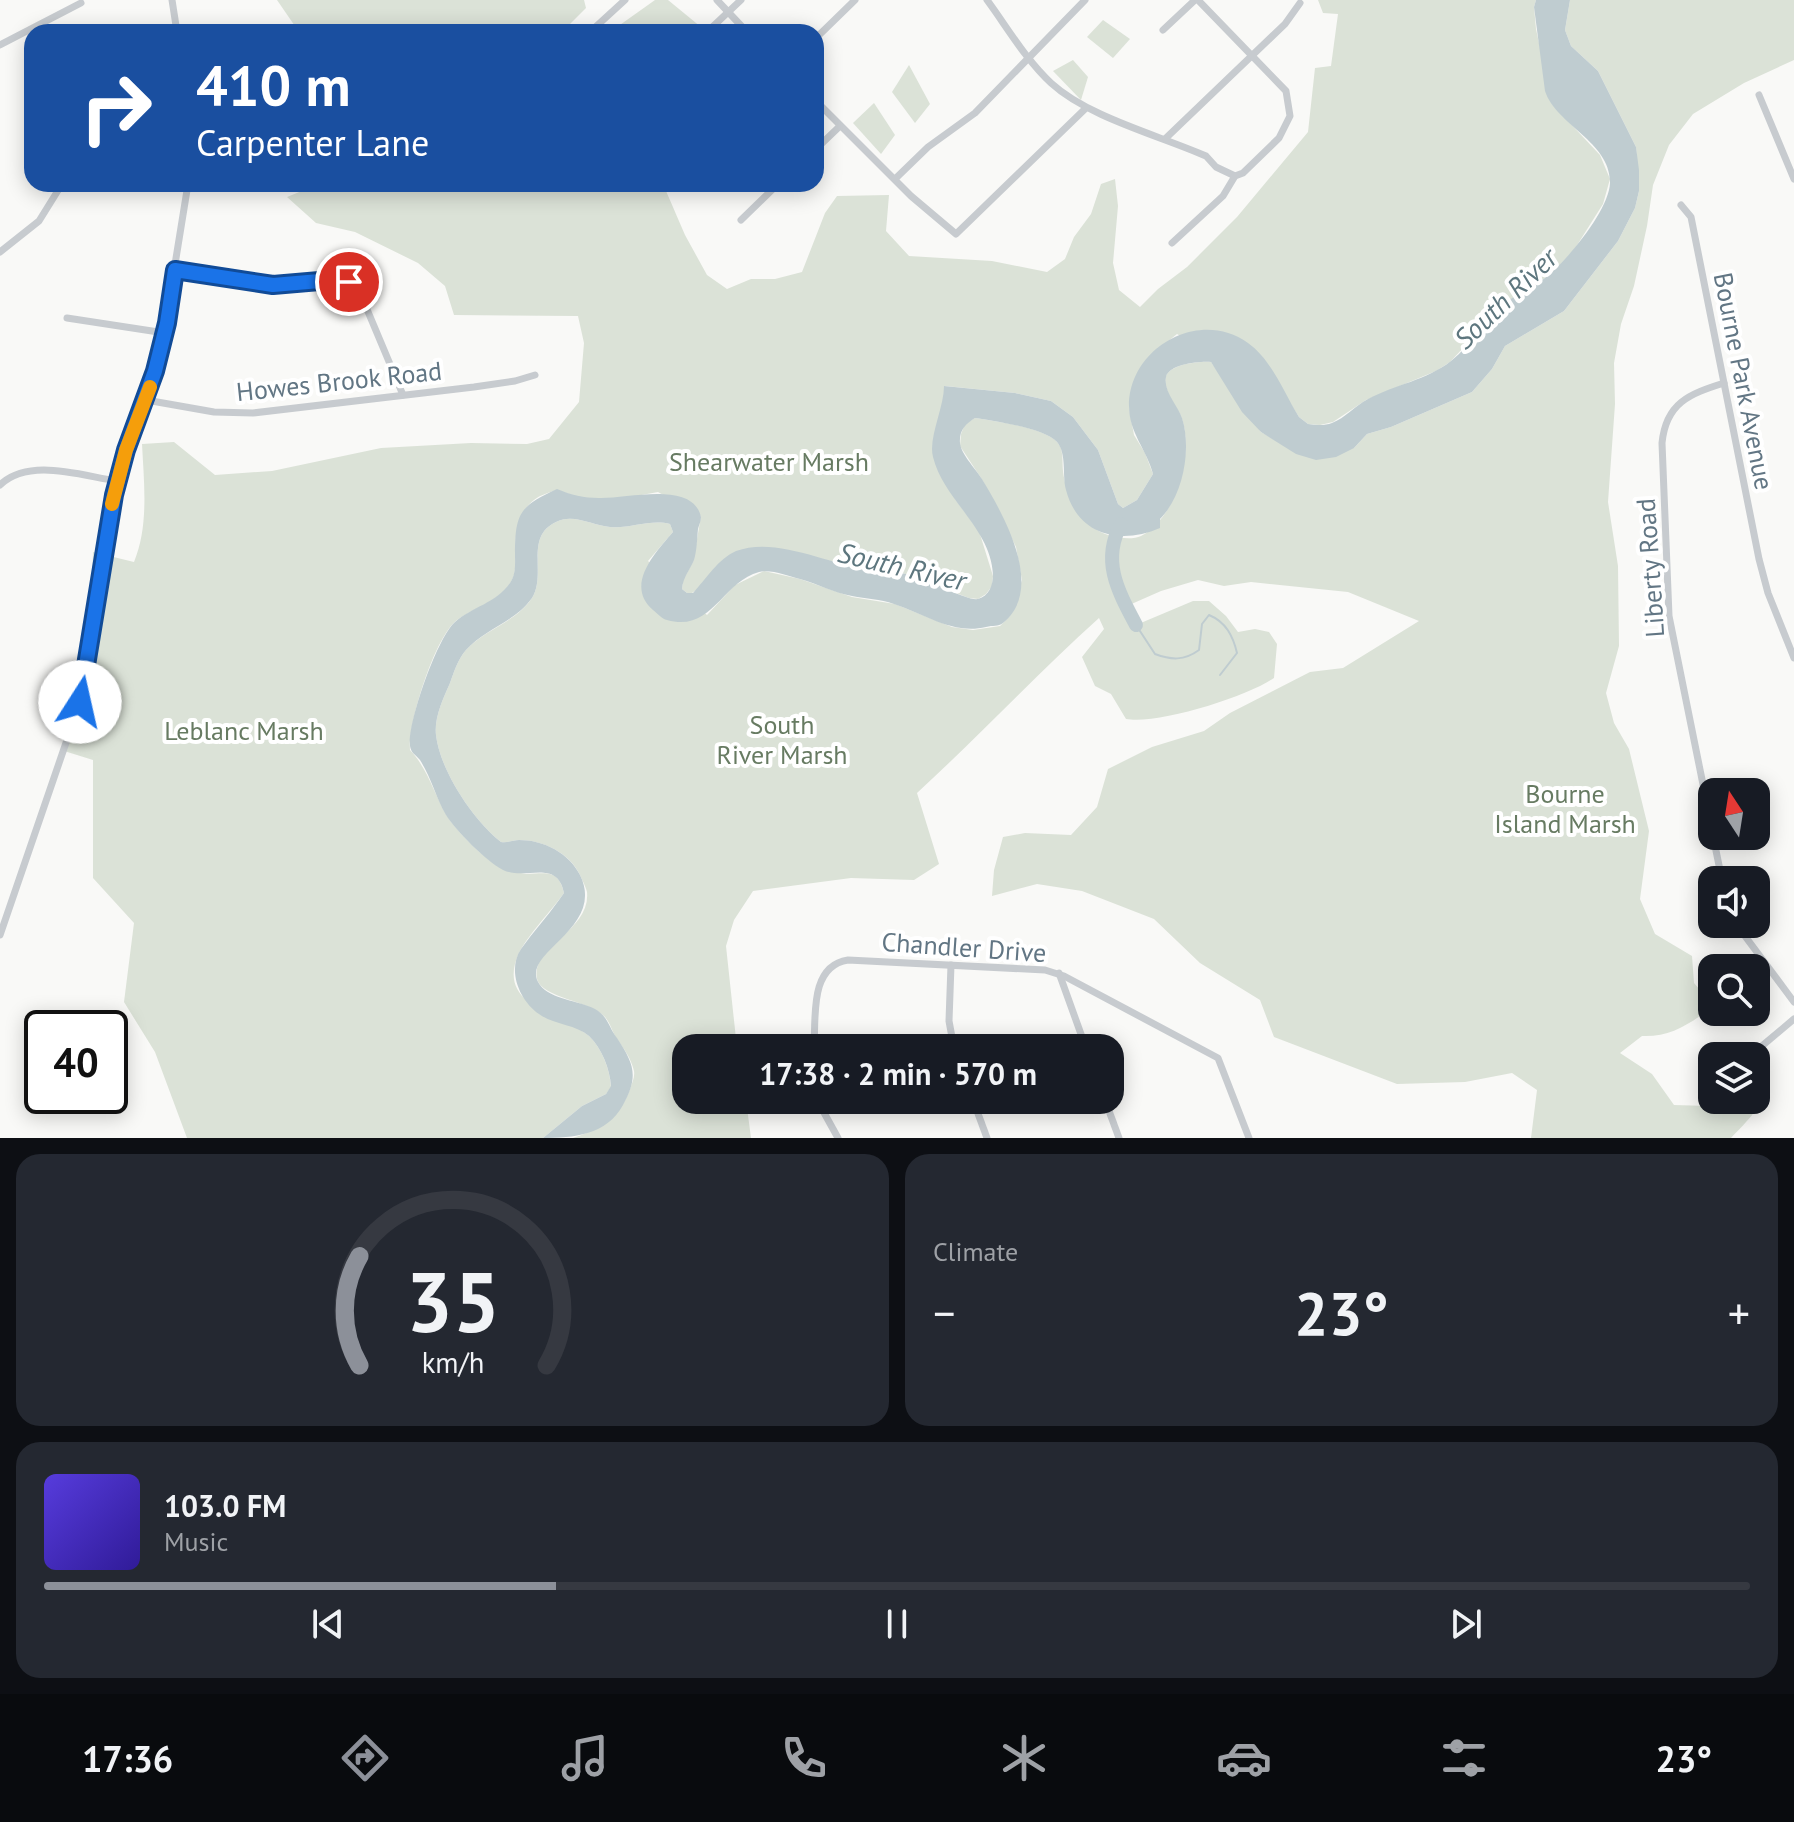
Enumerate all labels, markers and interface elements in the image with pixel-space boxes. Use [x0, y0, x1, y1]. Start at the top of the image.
text: 410 m [196, 49, 351, 121]
icon: right [64, 56, 168, 160]
text: Carpenter Lane [196, 119, 429, 166]
water label: South River [1445, 238, 1566, 357]
pin [315, 248, 383, 316]
icon: arrive [327, 260, 371, 304]
street label: Bourne Park Avenue [1707, 270, 1781, 492]
street label: Howes Brook Road [235, 354, 443, 408]
park label: Shearwater Marsh [669, 445, 869, 478]
street label: Liberty Road [1629, 497, 1671, 639]
water label: South River [834, 533, 971, 599]
position arrow [38, 660, 122, 744]
park label: South River Marsh [716, 708, 848, 771]
park label: Leblanc Marsh [164, 714, 324, 747]
park label: Bourne Island Marsh [1494, 777, 1636, 840]
north arrow [1698, 778, 1770, 850]
map controls [1698, 778, 1770, 1114]
button: sound [1698, 866, 1770, 938]
street label: Chandler Drive [881, 925, 1047, 969]
button: search [1698, 954, 1770, 1026]
speed limit sign: 40 [24, 1010, 128, 1114]
button: layers [1698, 1042, 1770, 1114]
text: 17:38 · 2 min · 570 m [759, 1054, 1037, 1093]
text: Climate [933, 1235, 1018, 1268]
text: 35 [405, 1247, 500, 1355]
text: 23° [1294, 1274, 1389, 1352]
text: − [933, 1284, 955, 1341]
text: + [1728, 1284, 1750, 1341]
text: km/h [421, 1344, 484, 1381]
text: 103.0 FM [164, 1486, 286, 1525]
text: Music [164, 1525, 228, 1558]
icon: previous [306, 1602, 350, 1646]
icon: pause [875, 1602, 919, 1646]
icon: next [1444, 1602, 1488, 1646]
icon: directions [337, 1730, 393, 1786]
icon: music [557, 1730, 613, 1786]
icon: phone [776, 1730, 832, 1786]
icon: climate [996, 1730, 1052, 1786]
icon: car [1216, 1730, 1272, 1786]
icon: filters [1436, 1730, 1492, 1786]
text: 17:36 [82, 1735, 173, 1782]
text: 23° [1655, 1735, 1712, 1782]

